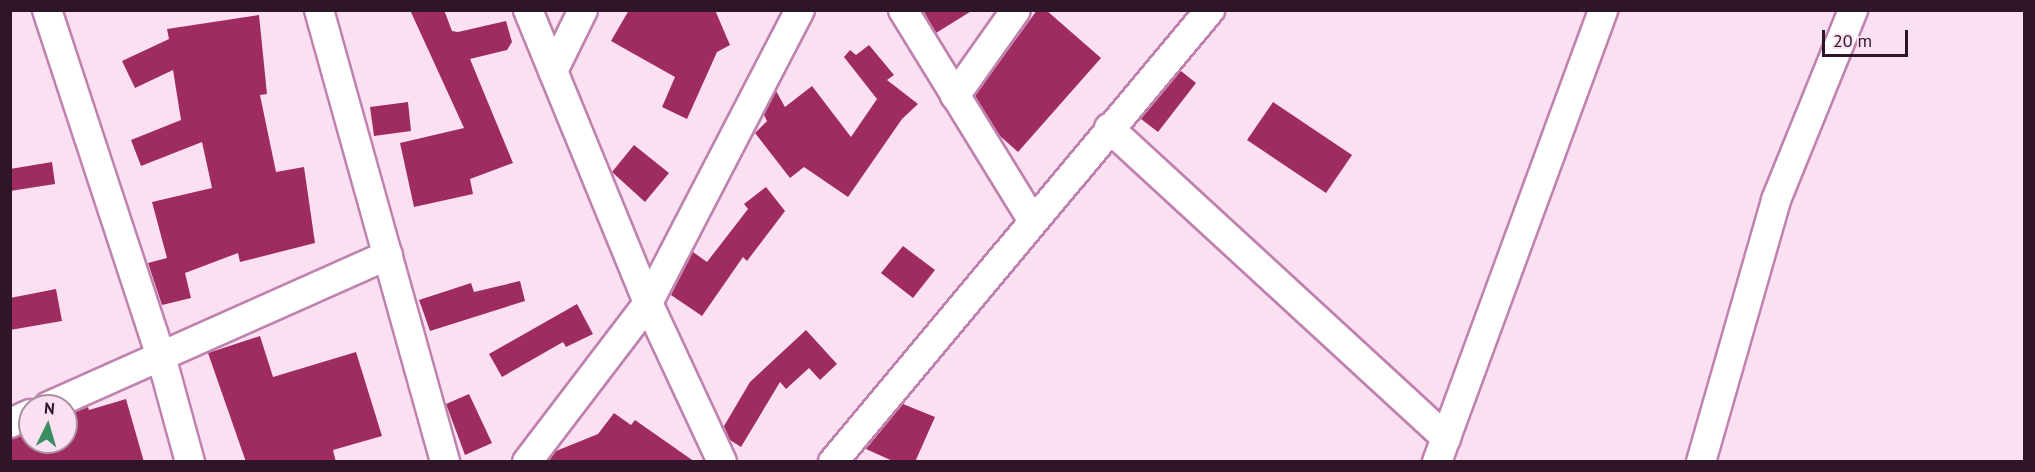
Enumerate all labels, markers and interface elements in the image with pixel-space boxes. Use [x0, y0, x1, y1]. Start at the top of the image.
scale bar [1825, 18, 1910, 56]
text: 20 m [1833, 29, 1872, 52]
north arrow [18, 394, 78, 454]
text: N [43, 398, 55, 418]

